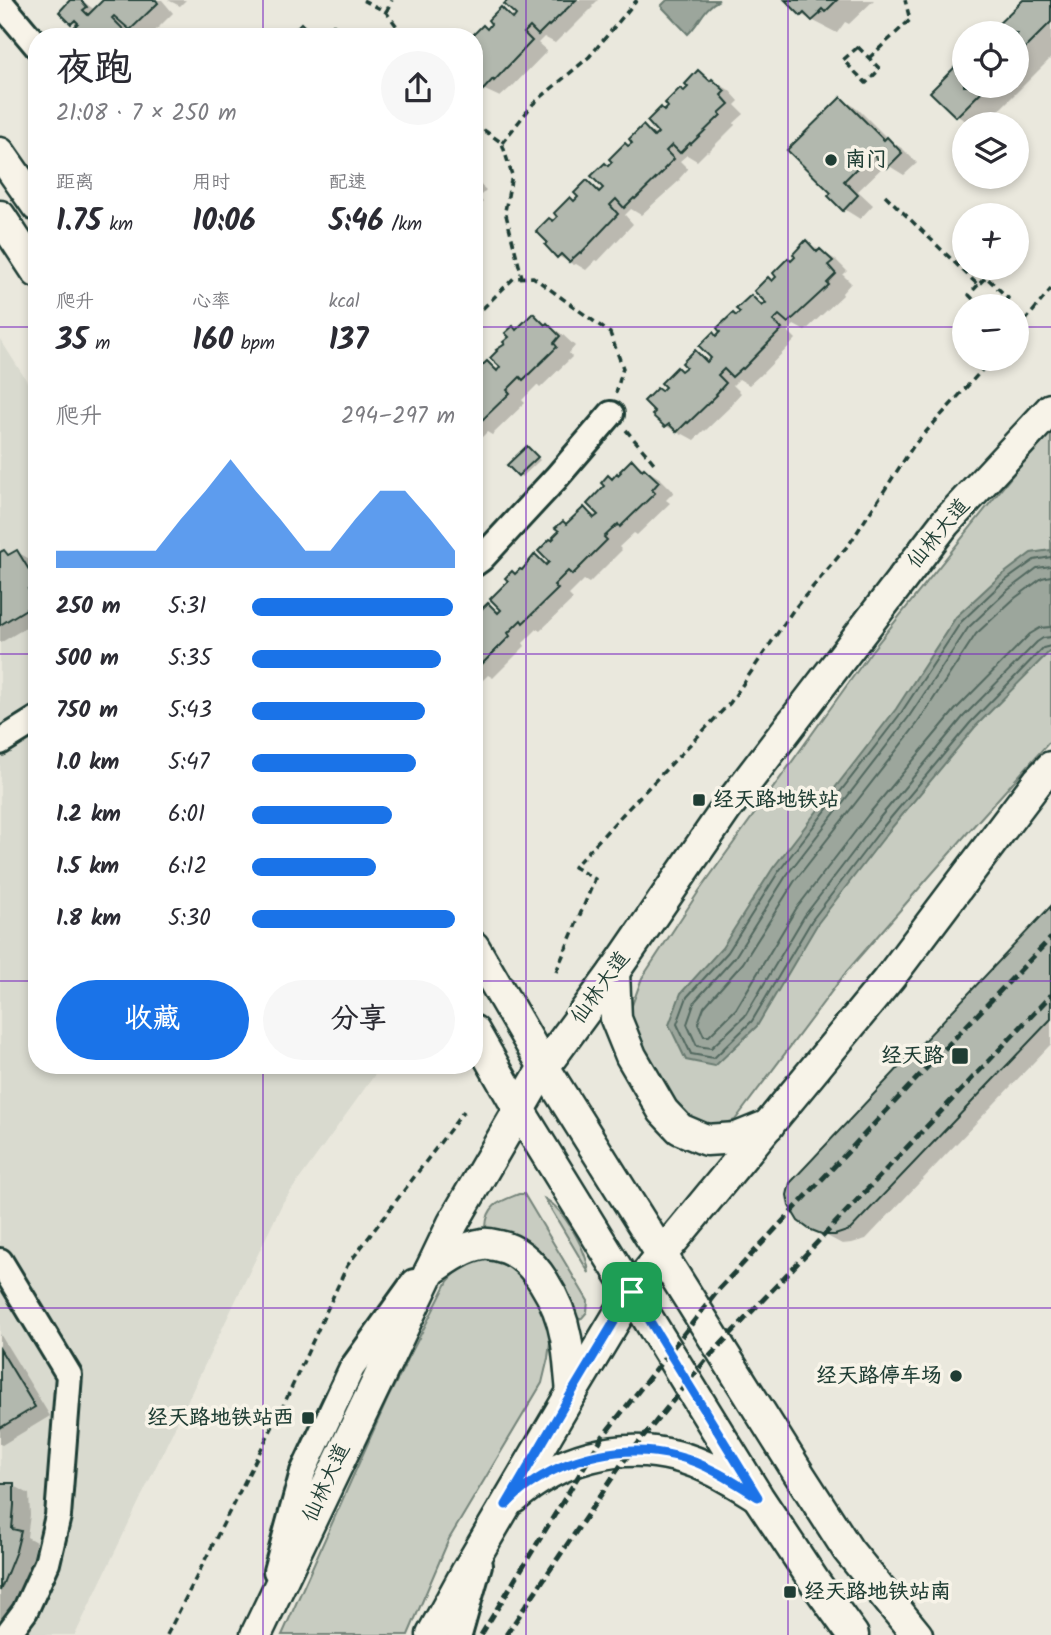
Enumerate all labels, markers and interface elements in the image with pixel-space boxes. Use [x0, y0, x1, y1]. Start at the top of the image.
map controls [952, 21, 1029, 371]
button: locate [952, 21, 1029, 98]
text: 夜跑 [56, 40, 132, 100]
button: share [381, 51, 455, 125]
text: 21:08 · 7 × 250 m [56, 96, 237, 132]
button: layers [952, 112, 1029, 189]
place label: 南门 [845, 144, 887, 177]
marker: 南门 [823, 152, 839, 168]
text: 距离 [56, 168, 94, 198]
text: 用时 [192, 168, 230, 198]
text: 配速 [329, 168, 367, 198]
text: 1.75 [56, 198, 102, 246]
text: 10:06 [192, 198, 256, 246]
text: 5:46 [329, 198, 384, 246]
button: + [952, 203, 1029, 280]
text: km [102, 210, 133, 240]
text: /km [384, 210, 422, 240]
text: 爬升 [56, 287, 94, 317]
text: 心率 [192, 287, 230, 317]
text: kcal [329, 287, 360, 317]
button: − [952, 294, 1029, 371]
text: 35 [56, 317, 88, 365]
text: 160 [192, 317, 233, 365]
text: 137 [329, 317, 368, 365]
text: m [88, 329, 110, 359]
text: bpm [233, 329, 275, 359]
text: 爬升 [56, 399, 102, 435]
text: 294–297 m [341, 399, 455, 435]
street label: 仙林大道 [899, 491, 979, 577]
text: 250 m [56, 589, 121, 625]
text: 5:31 [168, 589, 206, 625]
text: 500 m [56, 641, 119, 677]
text: 5:35 [168, 641, 212, 677]
text: 750 m [56, 693, 118, 729]
text: 5:43 [168, 693, 212, 729]
text: 1.0 km [56, 745, 119, 781]
text: 5:47 [168, 745, 209, 781]
place label: 经天路地铁站 [713, 784, 839, 817]
marker: 经天路地铁站 [691, 792, 707, 808]
text: 1.2 km [56, 797, 121, 833]
text: 6:01 [168, 797, 205, 833]
text: 1.5 km [56, 849, 119, 885]
text: 6:12 [168, 849, 207, 885]
text: 1.8 km [56, 901, 121, 937]
text: 5:30 [168, 901, 211, 937]
street label: 仙林大道 [563, 944, 639, 1032]
button: 收藏 [56, 980, 249, 1060]
button: 分享 [263, 980, 455, 1060]
place label: 经天路 [881, 1040, 944, 1073]
marker: 经天路 [950, 1046, 970, 1066]
pin [602, 1262, 662, 1322]
icon: arrive [613, 1273, 651, 1311]
place label: 经天路停车场 [816, 1360, 942, 1393]
marker: 经天路停车场 [948, 1368, 964, 1384]
place label: 经天路地铁站西 [147, 1402, 294, 1435]
marker: 经天路地铁站西 [300, 1410, 316, 1426]
street label: 仙林大道 [294, 1438, 360, 1528]
place label: 经天路地铁站南 [804, 1576, 951, 1609]
marker: 经天路地铁站南 [782, 1584, 798, 1600]

